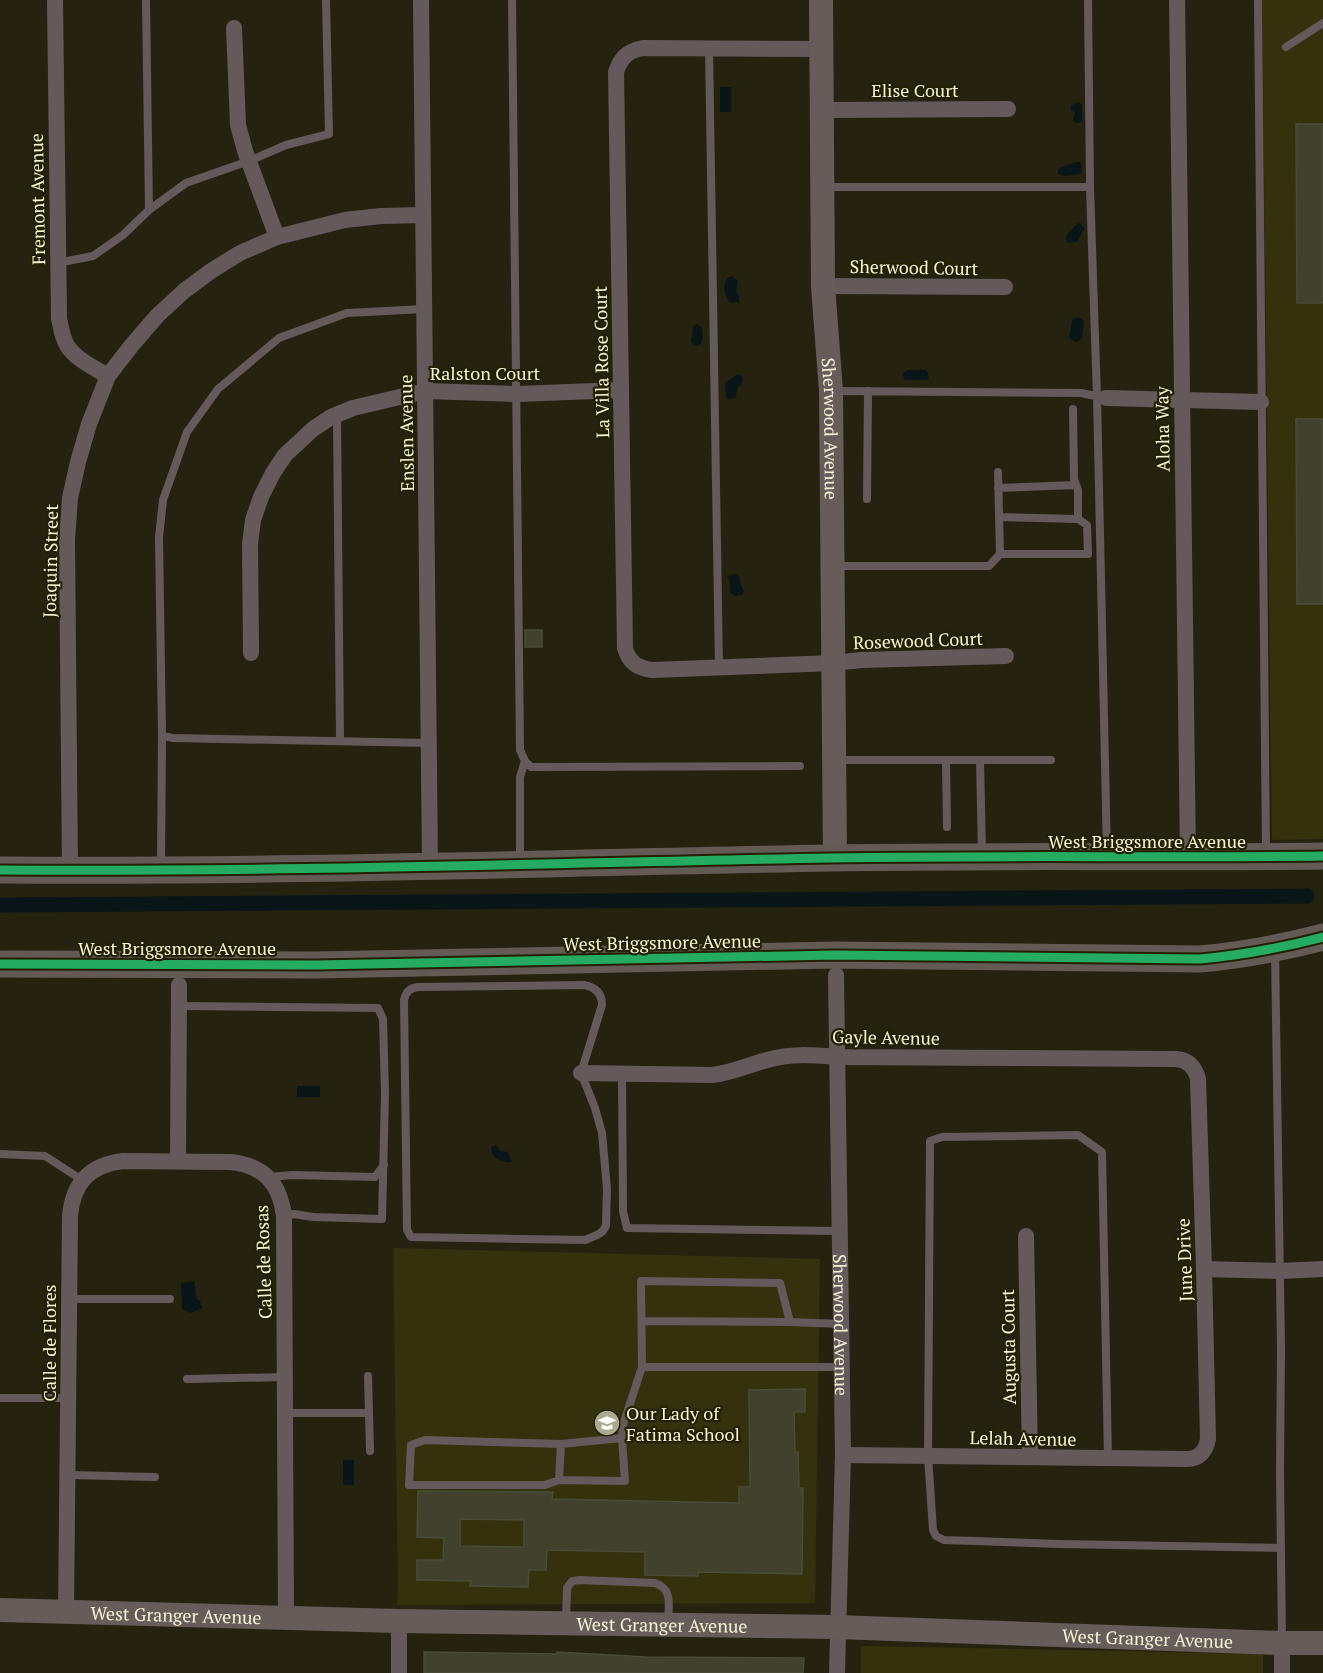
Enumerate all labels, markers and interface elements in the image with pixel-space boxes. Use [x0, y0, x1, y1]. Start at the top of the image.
street label: Elise Court [871, 78, 959, 102]
street label: Fremont Avenue [24, 133, 50, 265]
street label: Sherwood Court [850, 254, 979, 280]
street label: La Villa Rose Court [588, 285, 614, 438]
street label: Sherwood Avenue [816, 357, 844, 500]
street label: Ralston Court [430, 361, 541, 385]
street label: Enslen Avenue [393, 374, 419, 492]
street label: Aloha Way [1149, 385, 1175, 472]
street label: Joaquin Street [37, 504, 63, 618]
street label: Rosewood Court [853, 626, 984, 654]
street label: West Briggsmore Avenue [1048, 829, 1246, 853]
street label: West Briggsmore Avenue [563, 928, 761, 956]
street label: West Briggsmore Avenue [78, 936, 276, 960]
street label: Gayle Avenue [832, 1024, 940, 1050]
street label: Calle de Rosas [249, 1205, 277, 1319]
street label: June Drive [1171, 1218, 1197, 1302]
street label: Sherwood Avenue [828, 1254, 854, 1396]
street label: Calle de Flores [37, 1284, 61, 1402]
street label: Augusta Court [995, 1289, 1021, 1405]
place label: Our Lady of Fatima School [626, 1401, 740, 1446]
school or university icon: Our Lady of Fatima School [592, 1408, 622, 1438]
street label: Lelah Avenue [969, 1425, 1077, 1451]
street label: West Granger Avenue [90, 1600, 262, 1629]
street label: West Granger Avenue [576, 1611, 748, 1638]
street label: West Granger Avenue [1062, 1623, 1234, 1653]

